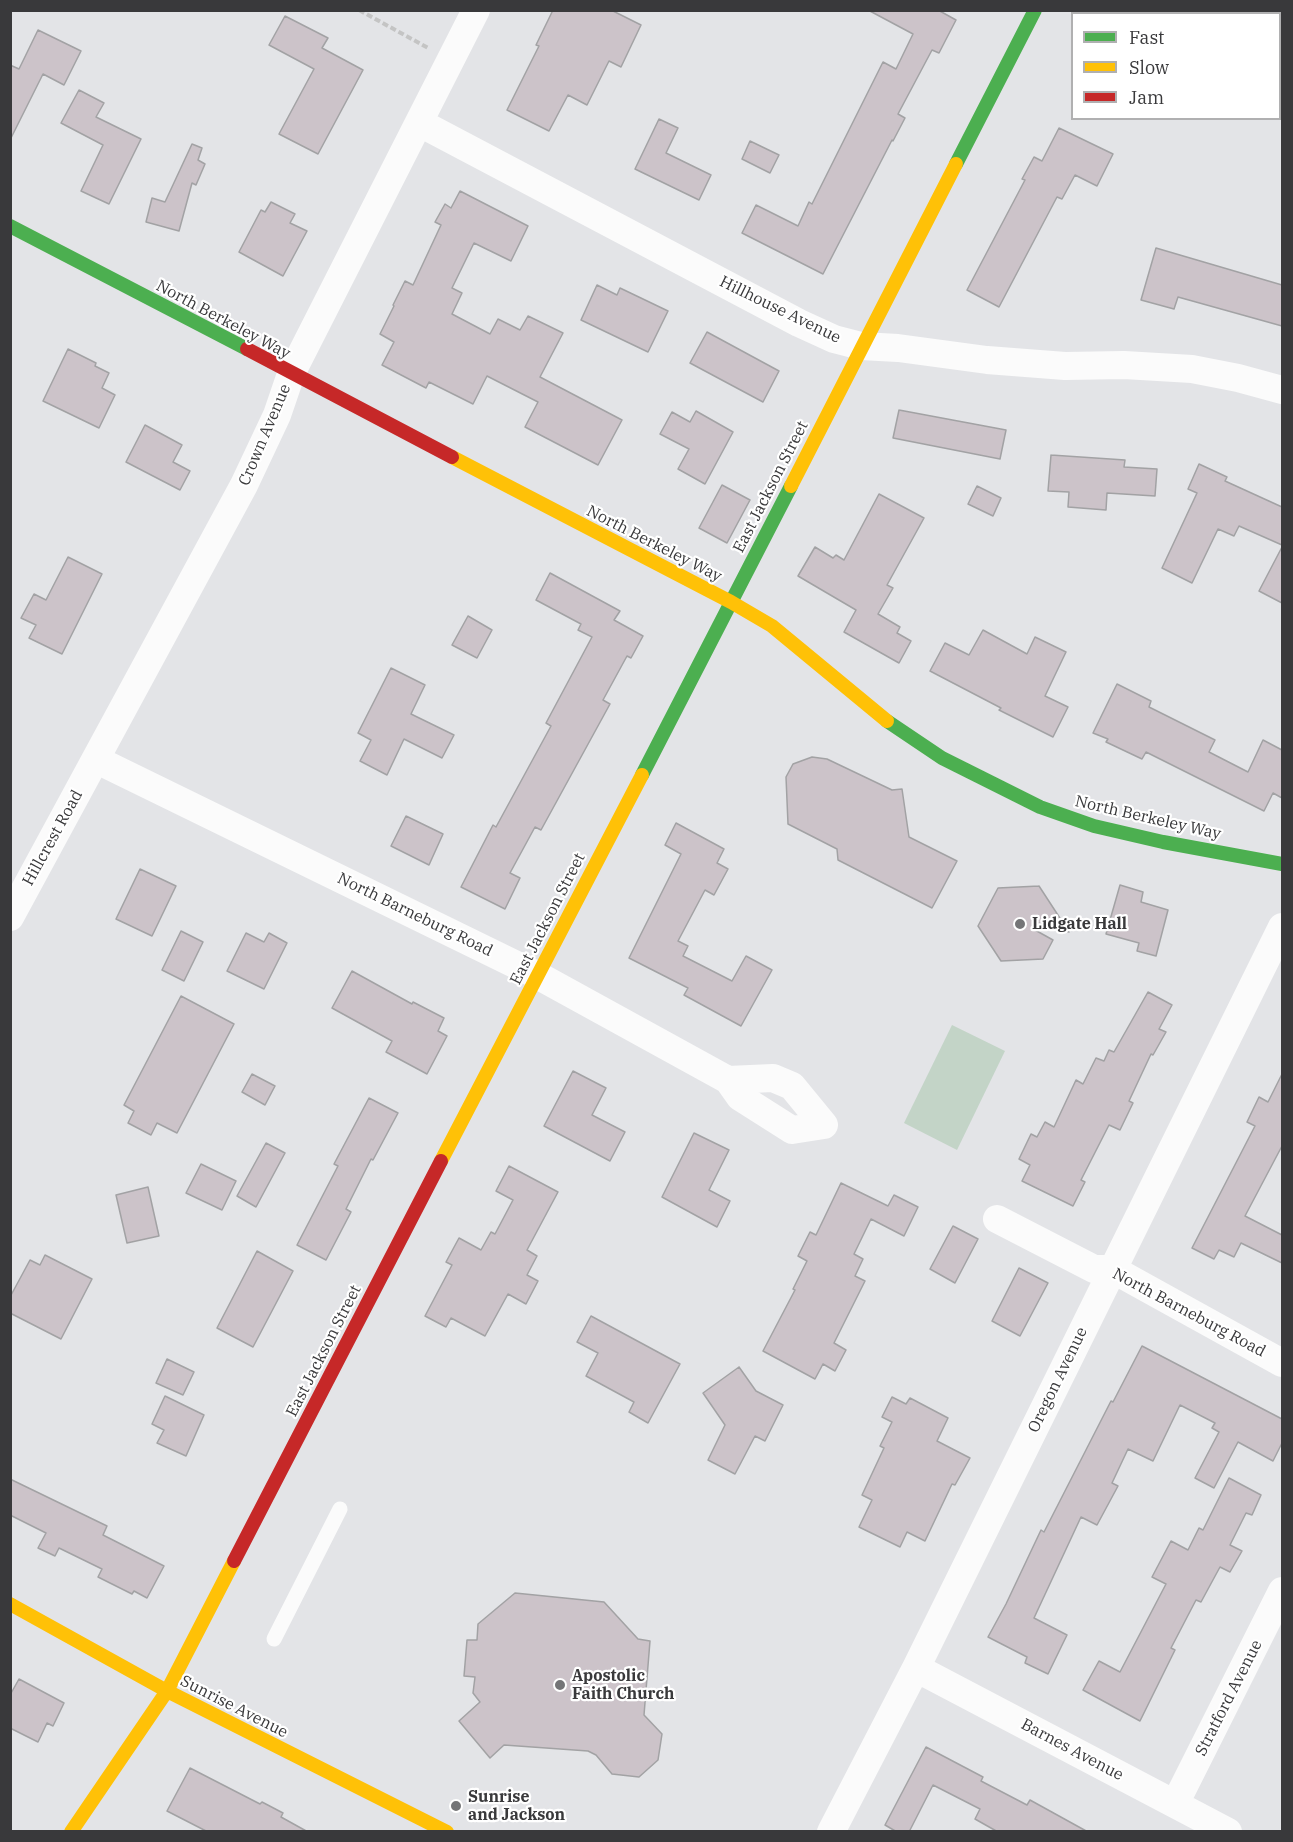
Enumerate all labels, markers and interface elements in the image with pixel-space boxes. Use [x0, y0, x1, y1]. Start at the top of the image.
legend [1071, 12, 1281, 120]
text: Fast [1129, 26, 1164, 49]
text: Slow [1129, 56, 1169, 79]
text: Jam [1129, 86, 1164, 109]
street label: Hillhouse Avenue [716, 272, 844, 348]
street label: North Berkeley Way [153, 276, 293, 364]
street label: Crown Avenue [235, 381, 295, 489]
street label: East Jackson Street [729, 418, 813, 556]
street label: North Berkeley Way [583, 502, 725, 586]
street label: Hillcrest Road [19, 787, 87, 889]
street label: North Berkeley Way [1073, 792, 1223, 844]
street label: East Jackson Street [506, 850, 590, 988]
street label: North Barneburg Road [334, 869, 496, 961]
place label: Lidgate Hall [1032, 914, 1127, 934]
marker: Lidgate Hall [1013, 917, 1027, 931]
street label: North Barneburg Road [1109, 1265, 1269, 1361]
street label: East Jackson Street [282, 1282, 366, 1420]
street label: Oregon Avenue [1024, 1324, 1092, 1436]
street label: Stratford Avenue [1191, 1637, 1267, 1759]
place label: Apostolic Faith Church [572, 1666, 674, 1704]
street label: Sunrise Avenue [177, 1672, 291, 1742]
marker: Apostolic Faith Church [553, 1678, 567, 1692]
street label: Barnes Avenue [1018, 1715, 1126, 1785]
place label: Sunrise and Jackson [468, 1787, 565, 1825]
marker: Sunrise and Jackson [449, 1799, 463, 1813]

